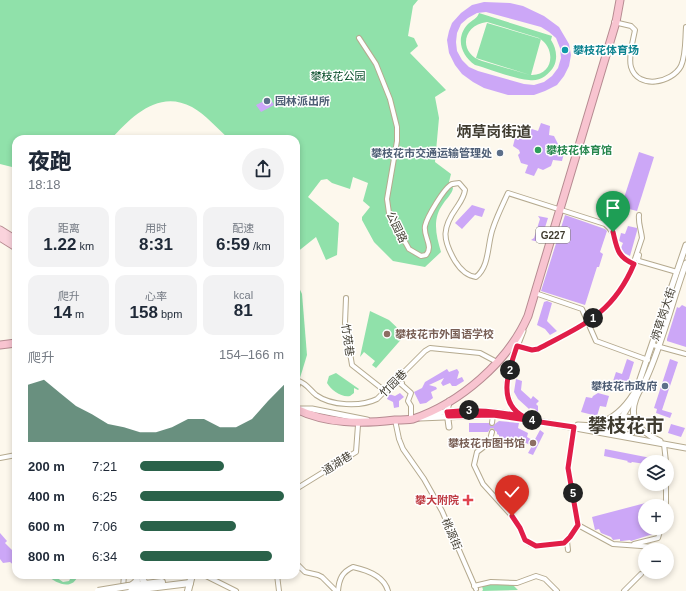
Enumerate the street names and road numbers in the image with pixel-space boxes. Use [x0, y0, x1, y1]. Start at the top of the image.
street label: 公园路 [384, 210, 410, 244]
road number: G227 [536, 227, 570, 243]
street label: 炳草岗大街 [649, 286, 677, 342]
street label: 竹苑巷 [340, 323, 356, 357]
street label: 竹园巷 [377, 367, 409, 399]
street label: 通湖巷 [320, 449, 354, 477]
street label: 桃源街 [440, 516, 464, 552]

